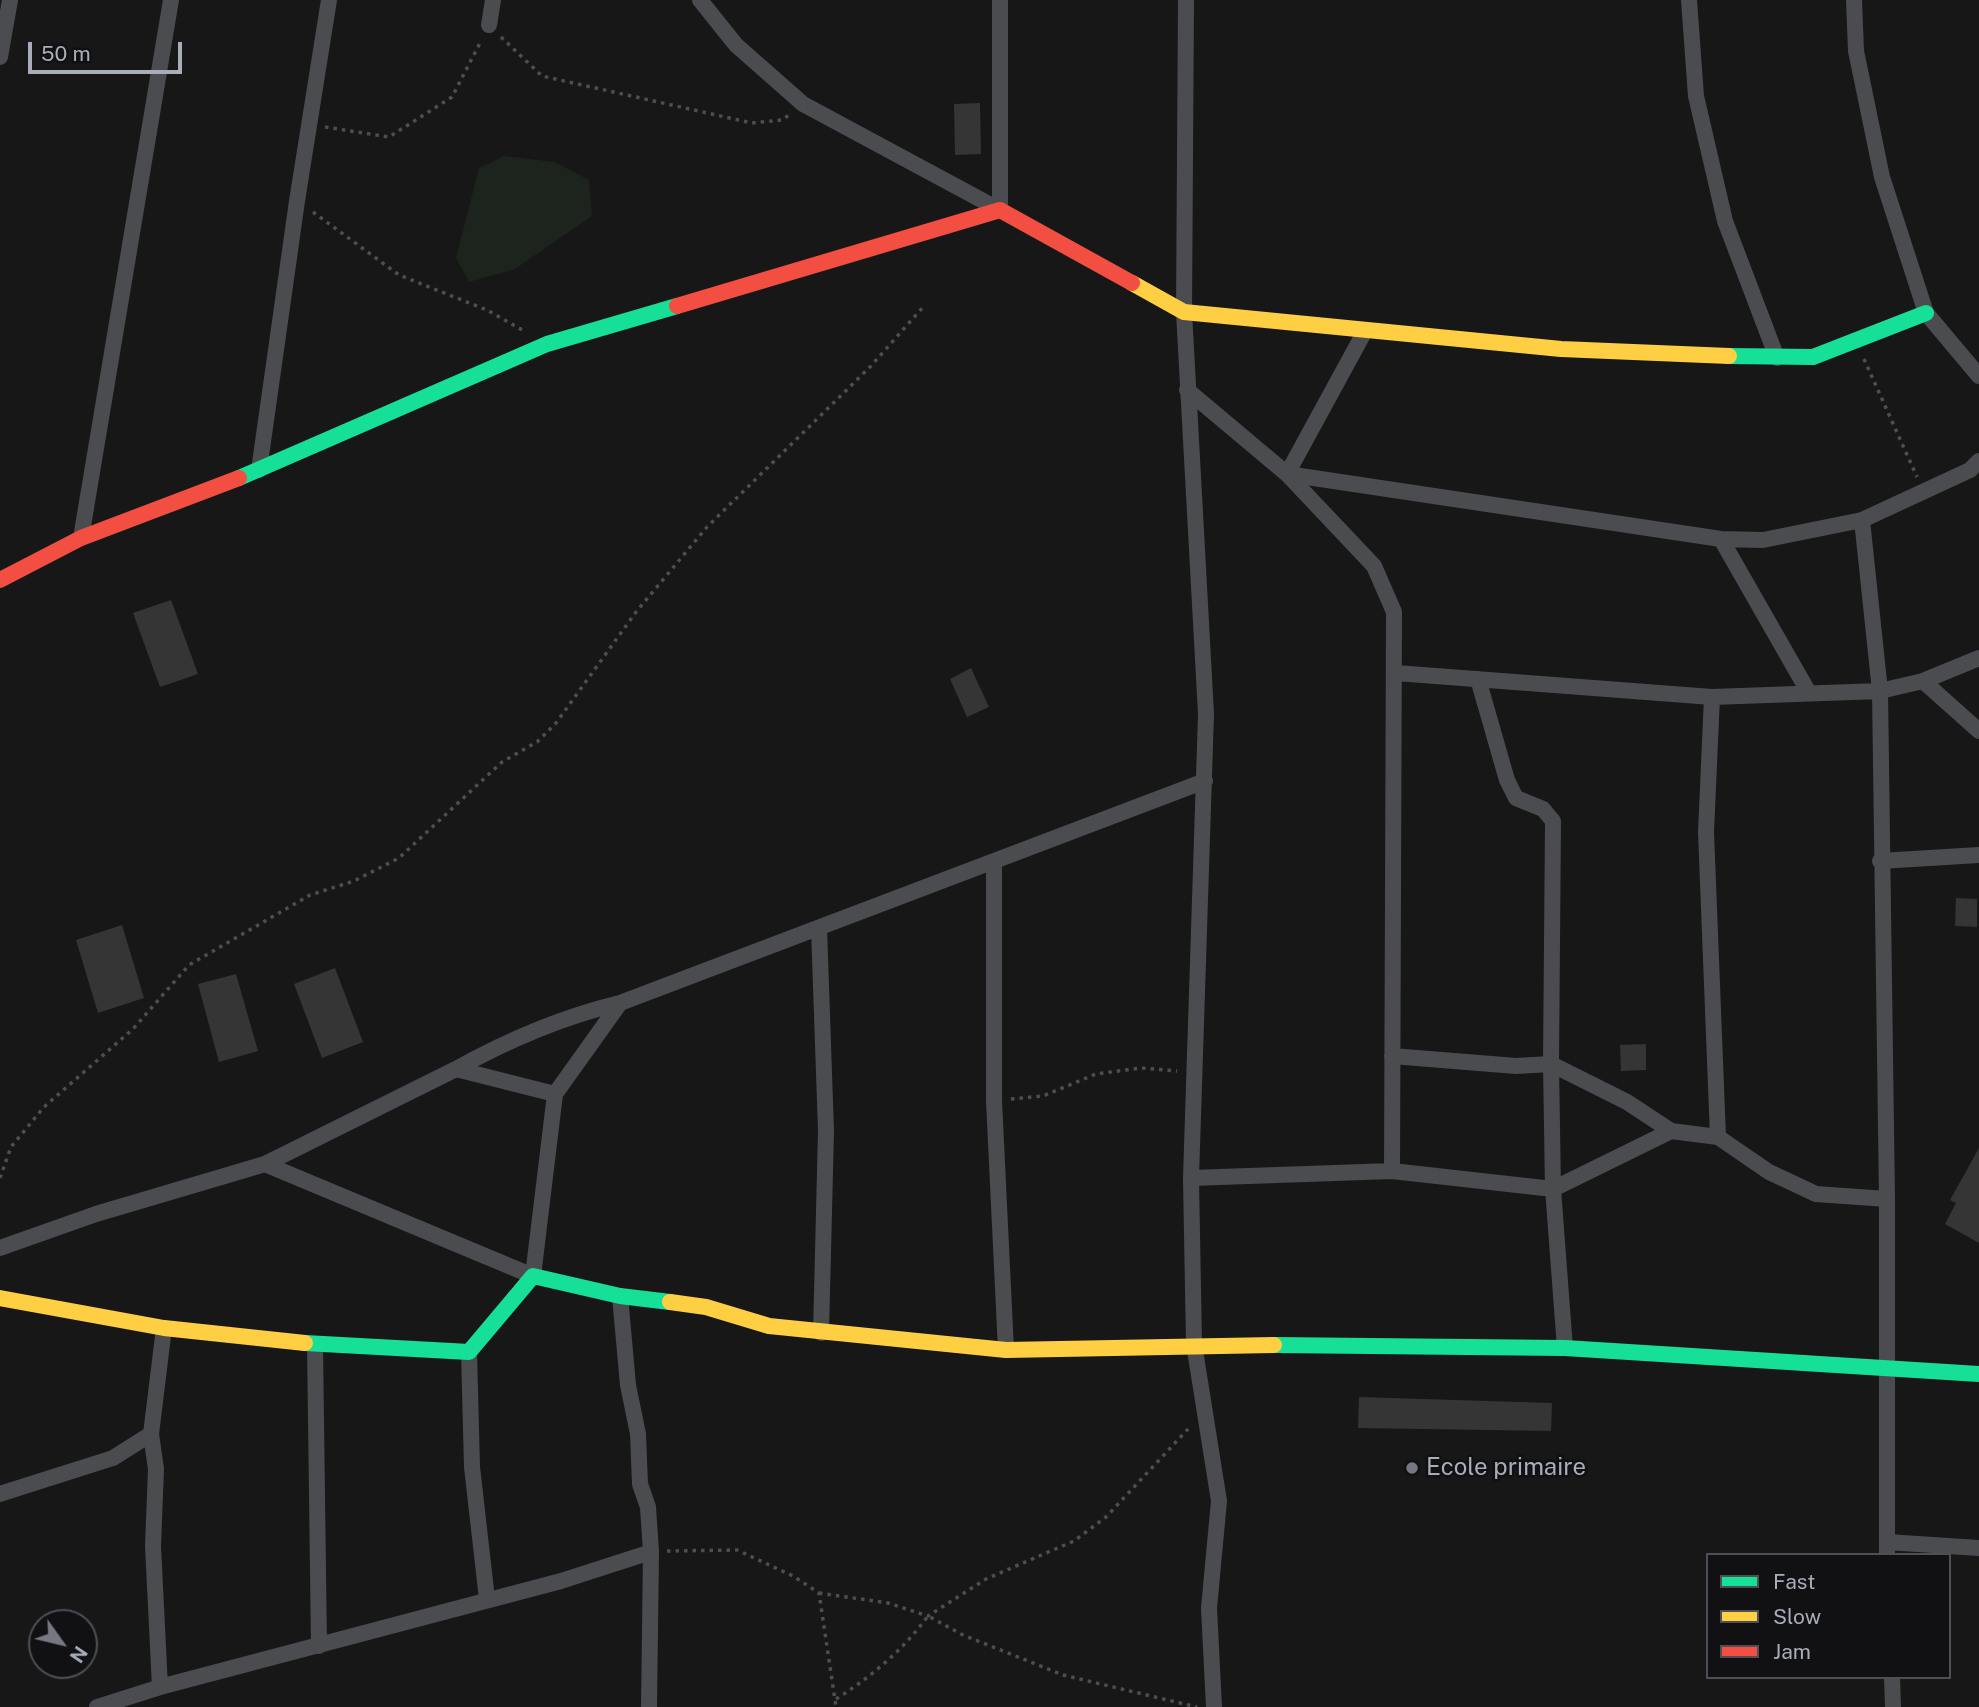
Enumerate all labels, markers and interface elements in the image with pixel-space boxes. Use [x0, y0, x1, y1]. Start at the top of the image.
scale bar [32, 28, 186, 72]
text: 50 m [41, 41, 91, 66]
place label: Ecole primaire [1426, 1454, 1586, 1482]
marker: Ecole primaire [1404, 1460, 1420, 1476]
legend [1706, 1553, 1951, 1679]
text: Fast [1773, 1569, 1815, 1594]
text: Slow [1773, 1604, 1821, 1629]
north arrow [28, 1609, 98, 1679]
text: Jam [1773, 1639, 1811, 1664]
text: N [65, 1642, 92, 1667]

